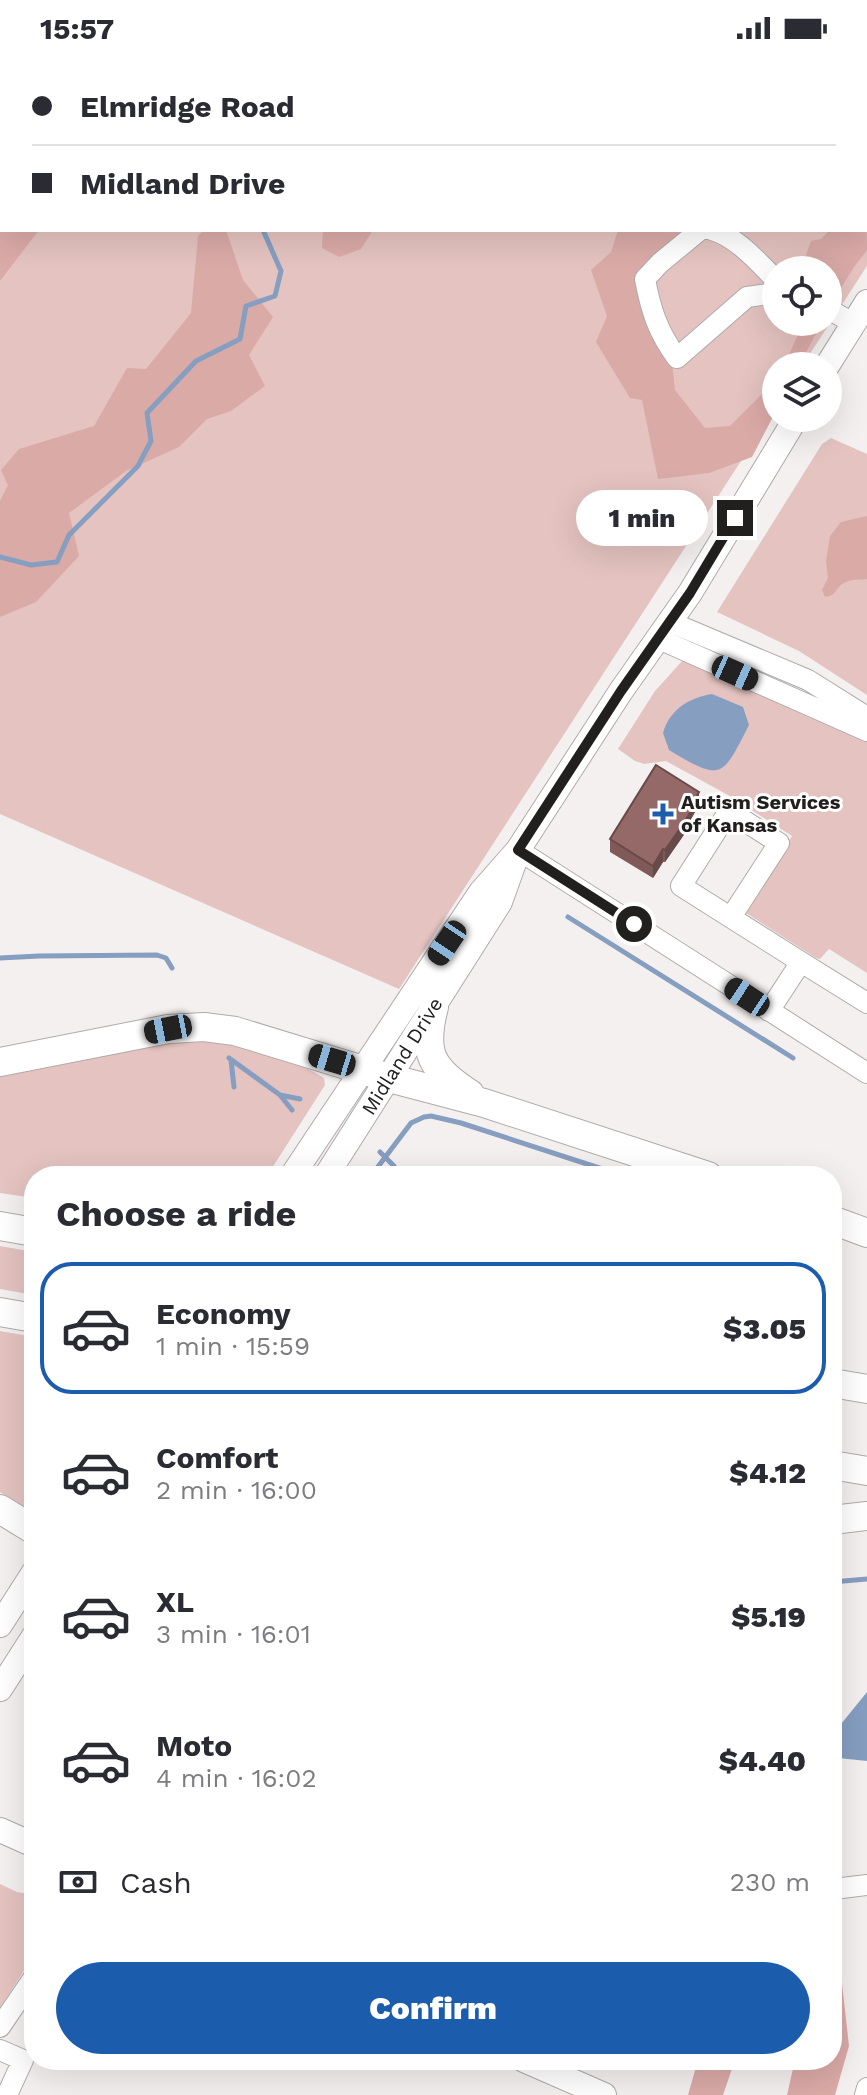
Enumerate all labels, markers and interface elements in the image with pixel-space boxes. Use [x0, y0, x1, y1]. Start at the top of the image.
text: 15:57 [40, 11, 114, 46]
text: Elmridge Road [80, 89, 295, 124]
text: Midland Drive [80, 166, 285, 201]
map controls [762, 256, 842, 432]
button: locate [762, 256, 842, 336]
button: layers [762, 352, 842, 432]
callout: 1 min [575, 490, 707, 546]
route end [717, 500, 753, 536]
text: 1 min [609, 503, 675, 533]
car [708, 652, 762, 694]
place label: Autism Services of Kansas [681, 790, 841, 837]
marker: Autism Services of Kansas [652, 803, 674, 825]
route start [616, 906, 652, 942]
car [424, 916, 470, 970]
car [720, 974, 774, 1020]
street label: Midland Drive [356, 993, 448, 1119]
car [142, 1013, 194, 1045]
car [306, 1042, 358, 1078]
text: Choose a ride [56, 1193, 296, 1235]
icon: car [60, 1292, 132, 1364]
text: Economy [156, 1296, 291, 1331]
text: $3.05 [723, 1311, 806, 1346]
text: 1 min · 15:59 [156, 1331, 310, 1361]
icon: car [60, 1436, 132, 1508]
text: Comfort [156, 1440, 278, 1475]
text: $4.12 [729, 1455, 806, 1490]
text: 2 min · 16:00 [156, 1475, 317, 1505]
icon: car [60, 1580, 132, 1652]
text: XL [156, 1584, 194, 1619]
text: $5.19 [731, 1599, 806, 1634]
text: 3 min · 16:01 [156, 1619, 311, 1649]
icon: car [60, 1724, 132, 1796]
text: Moto [156, 1728, 232, 1763]
text: $4.40 [719, 1743, 806, 1778]
text: 4 min · 16:02 [156, 1763, 317, 1793]
icon: cash [56, 1860, 100, 1904]
text: Cash [120, 1865, 192, 1900]
text: 230 m [730, 1867, 810, 1897]
button: Confirm [56, 1962, 810, 2054]

